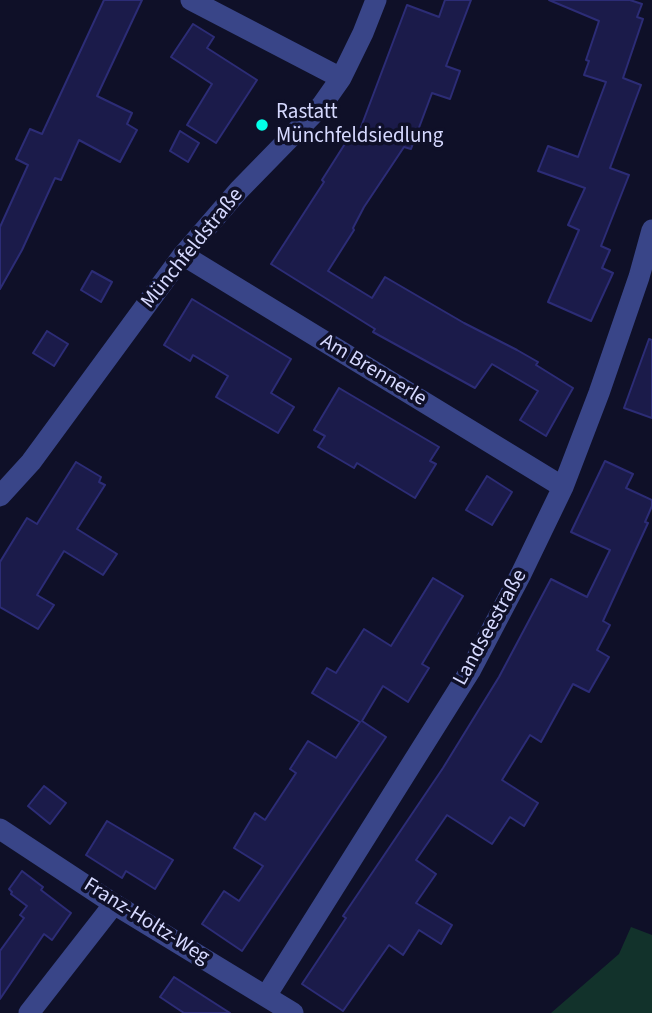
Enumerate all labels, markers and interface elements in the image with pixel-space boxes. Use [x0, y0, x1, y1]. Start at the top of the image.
place label: Rastatt Münchfeldsiedlung [276, 100, 443, 150]
marker: Rastatt Münchfeldsiedlung [254, 117, 270, 133]
street label: Münchfeldstraße [137, 184, 249, 314]
street label: Am Brennerle [315, 329, 431, 413]
street label: Landseestraße [449, 566, 533, 690]
street label: Franz-Holtz-Weg [78, 873, 214, 971]

